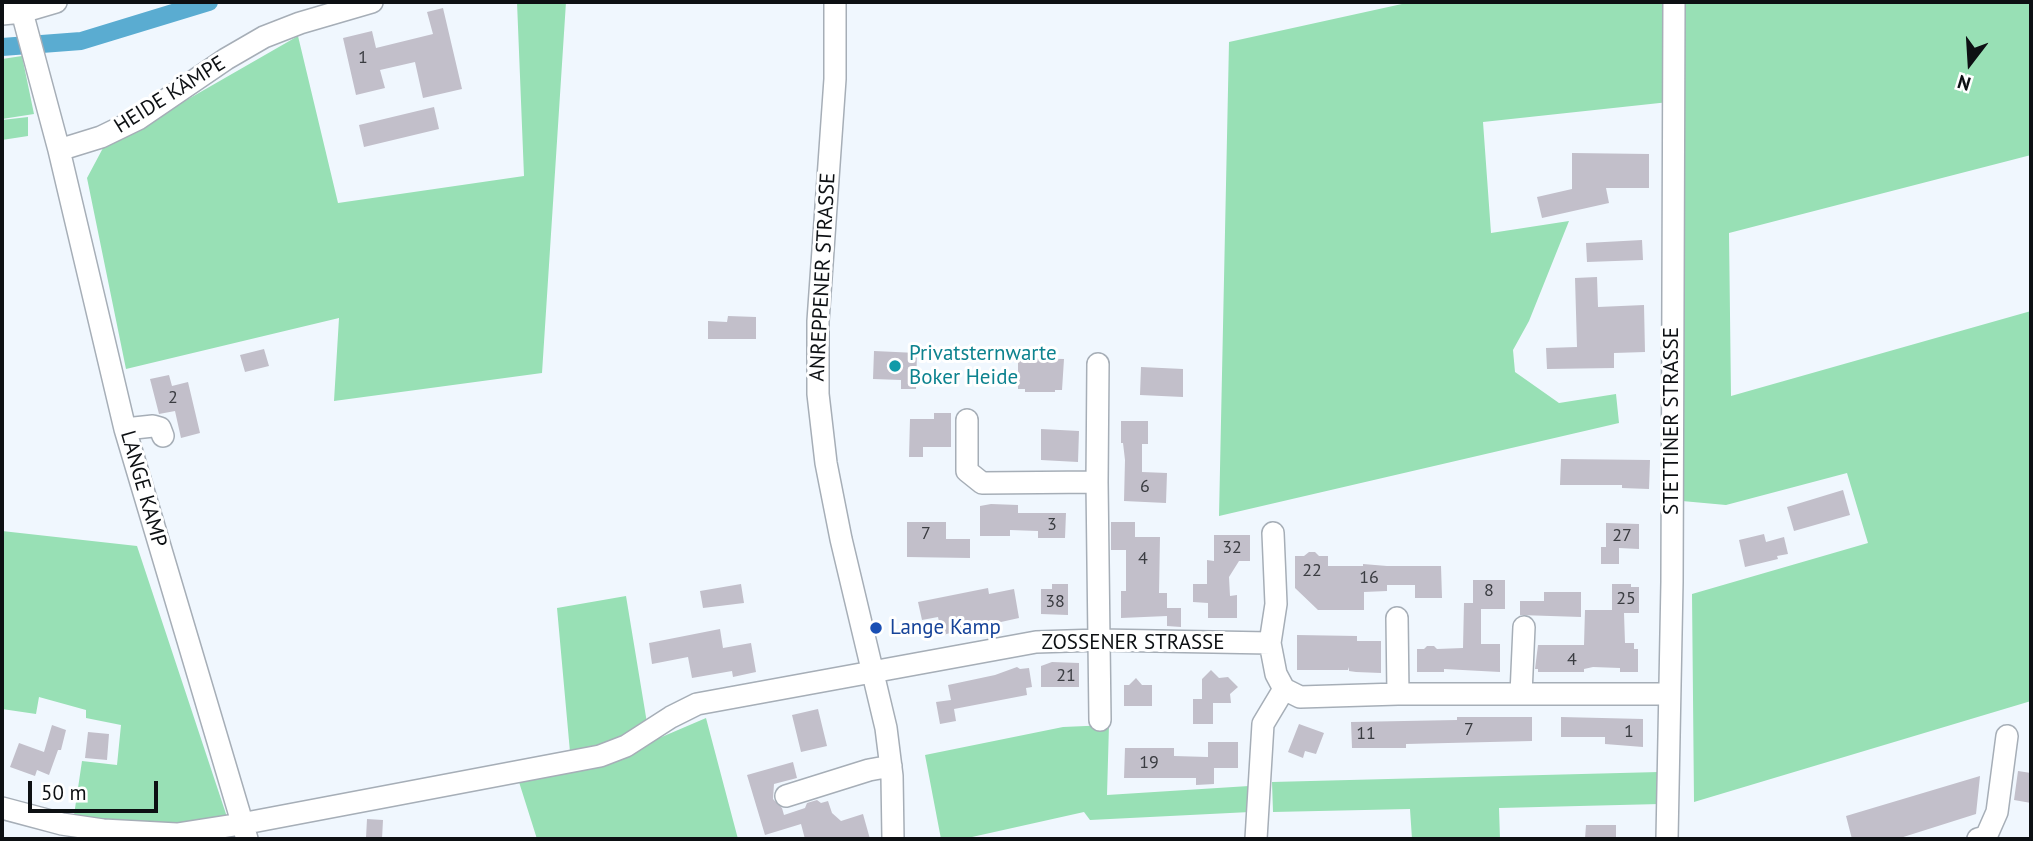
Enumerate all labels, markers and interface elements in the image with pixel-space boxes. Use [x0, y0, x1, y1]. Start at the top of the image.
north arrow [1935, 28, 2005, 98]
house number: 1 [358, 47, 368, 69]
street label: HEIDE KÄMPE [110, 51, 230, 139]
text: N [1954, 70, 1973, 96]
street label: ANREPPENER STRASSE [805, 172, 841, 382]
street label: STETTINER STRASSE [1659, 327, 1685, 515]
place label: Privatsternwarte Boker Heide [909, 341, 1057, 391]
marker: Privatsternwarte Boker Heide [887, 358, 903, 374]
house number: 2 [168, 387, 178, 409]
street label: LANGE KAMP [114, 428, 172, 550]
house number: 6 [1140, 476, 1150, 498]
house number: 3 [1047, 514, 1057, 536]
house number: 7 [921, 523, 931, 545]
house number: 27 [1612, 525, 1632, 547]
house number: 32 [1222, 537, 1242, 559]
house number: 4 [1138, 548, 1148, 570]
house number: 22 [1302, 560, 1322, 582]
house number: 16 [1359, 567, 1379, 589]
house number: 8 [1484, 580, 1494, 602]
house number: 25 [1616, 588, 1636, 610]
house number: 38 [1045, 591, 1065, 613]
place label: Lange Kamp [890, 615, 1001, 641]
marker: Lange Kamp [868, 620, 884, 636]
street label: ZOSSENER STRASSE [1042, 630, 1224, 656]
house number: 4 [1567, 649, 1577, 671]
house number: 21 [1056, 665, 1076, 687]
house number: 7 [1464, 719, 1474, 741]
house number: 1 [1624, 721, 1634, 743]
house number: 11 [1356, 723, 1376, 745]
house number: 19 [1139, 752, 1159, 774]
scale bar [32, 768, 161, 812]
text: 50 m [41, 779, 87, 806]

